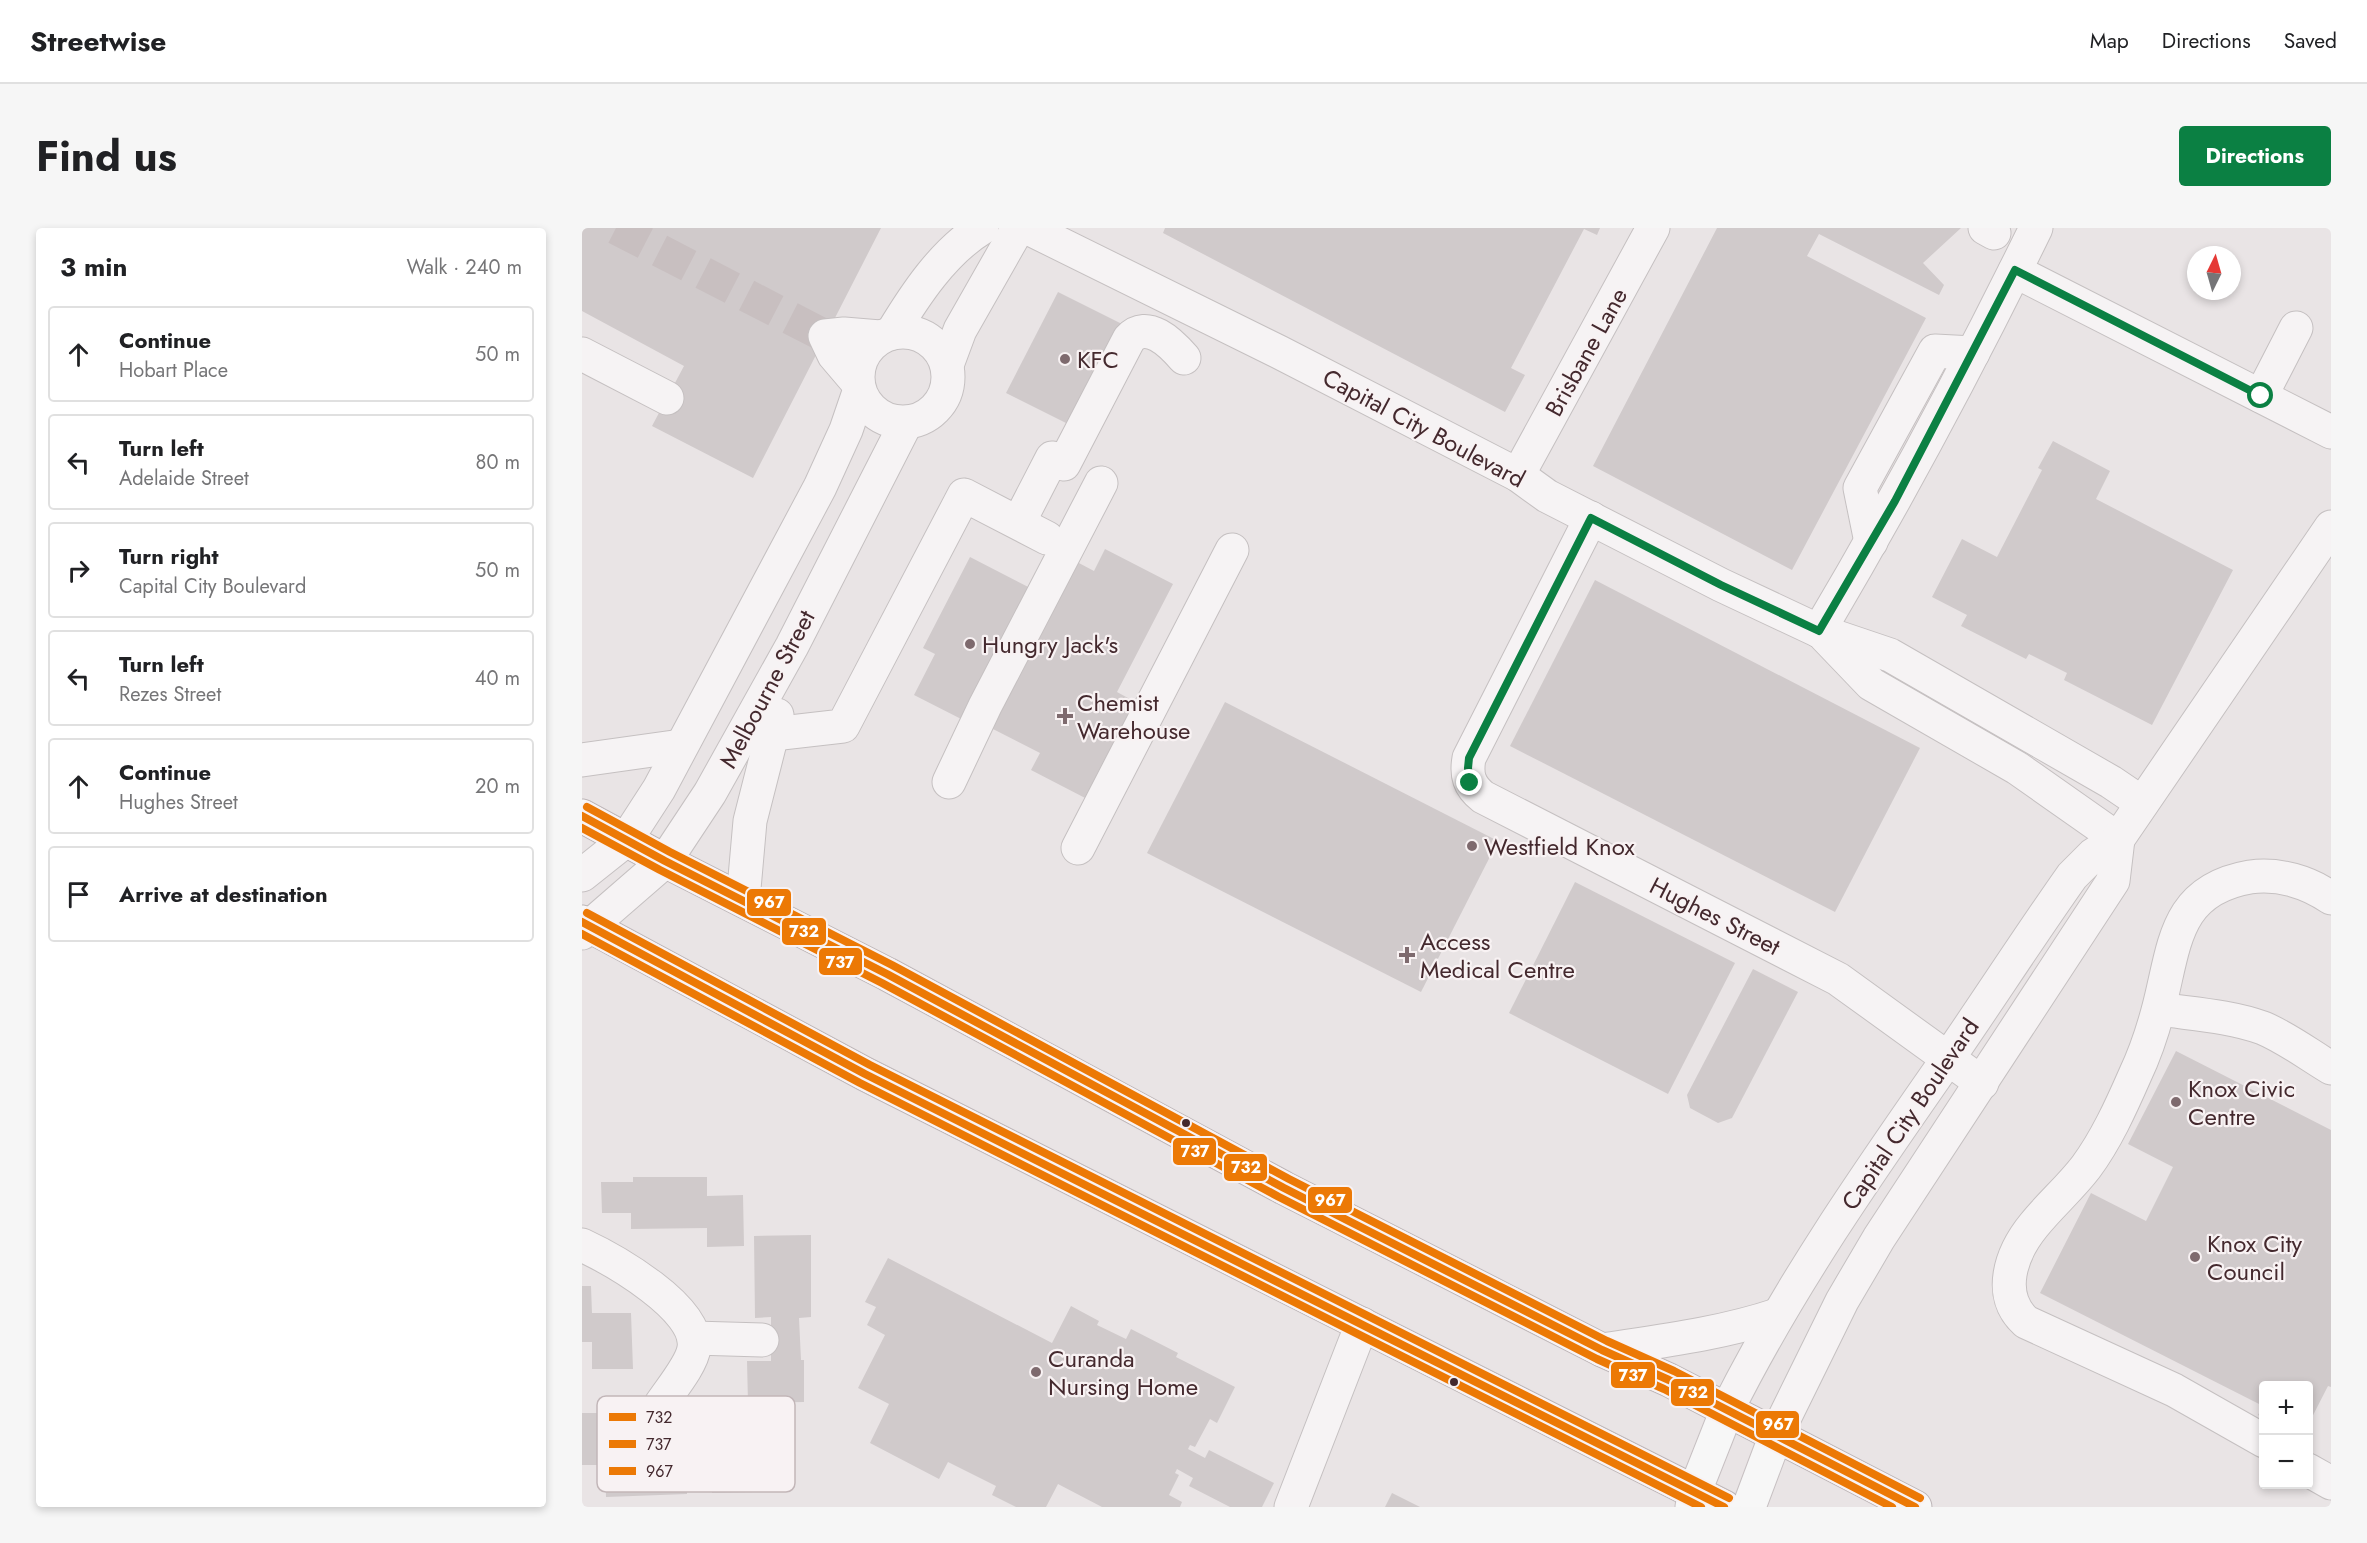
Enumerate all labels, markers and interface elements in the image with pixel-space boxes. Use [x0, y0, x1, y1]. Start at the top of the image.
text: Streetwise [30, 21, 166, 62]
text: Map [2090, 26, 2129, 56]
text: Directions [2162, 26, 2251, 56]
text: Saved [2284, 26, 2337, 56]
text: Find us [36, 126, 177, 187]
button: Directions [2179, 126, 2331, 186]
north arrow [2187, 246, 2241, 300]
text: 3 min [60, 248, 127, 286]
text: Walk · 240 m [407, 253, 522, 282]
street label: Brisbane Lane [1536, 281, 1636, 423]
text: Continue [119, 324, 211, 356]
icon: ahead [62, 338, 95, 371]
text: 50 m [475, 340, 520, 369]
place label: KFC [1077, 342, 1119, 377]
marker: KFC [1058, 352, 1072, 366]
text: Hobart Place [119, 356, 228, 385]
street label: Capital City Boulevard [1317, 360, 1531, 496]
route start [2247, 382, 2273, 408]
text: Turn left [119, 432, 204, 464]
icon: left [62, 446, 95, 479]
text: 80 m [475, 448, 520, 477]
text: Adelaide Street [119, 464, 249, 493]
text: Turn right [119, 540, 219, 572]
icon: right [62, 554, 95, 587]
text: 50 m [475, 556, 520, 585]
text: Capital City Boulevard [119, 572, 306, 601]
street label: Melbourne Street [711, 604, 823, 774]
place label: Hungry Jack's [982, 627, 1118, 662]
marker: Hungry Jack's [963, 637, 977, 651]
text: Turn left [119, 648, 204, 680]
icon: left [62, 662, 95, 695]
text: 40 m [475, 664, 520, 693]
text: Rezes Street [119, 680, 221, 709]
place label: Chemist Warehouse [1077, 685, 1190, 748]
marker: Chemist Warehouse [1058, 709, 1072, 723]
text: Continue [119, 756, 211, 788]
route end [1456, 769, 1482, 795]
icon: ahead [62, 770, 95, 803]
text: 20 m [475, 772, 520, 801]
text: Hughes Street [119, 788, 238, 817]
place label: Westfield Knox [1484, 829, 1635, 864]
marker: Westfield Knox [1465, 839, 1479, 853]
street label: Hughes Street [1644, 868, 1787, 964]
icon: arrive [62, 878, 95, 911]
text: Arrive at destination [119, 878, 328, 910]
line badge: 967 [746, 888, 792, 917]
text: 967 [753, 891, 785, 914]
line badge: 732 [781, 917, 827, 946]
text: 732 [789, 920, 819, 943]
place label: Access Medical Centre [1420, 924, 1575, 987]
marker: Access Medical Centre [1398, 946, 1416, 964]
line badge: 737 [818, 947, 863, 976]
text: 737 [826, 951, 855, 974]
street label: Capital City Boulevard [1833, 1011, 1987, 1217]
place label: Knox Civic Centre [2188, 1071, 2295, 1134]
marker: Knox Civic Centre [2169, 1095, 2183, 1109]
unlabelled marker [1180, 1117, 1192, 1129]
line badge: 737 [1172, 1137, 1217, 1166]
text: 737 [1181, 1140, 1210, 1163]
line badge: 732 [1223, 1153, 1268, 1182]
text: 732 [1231, 1156, 1261, 1179]
line badge: 967 [1307, 1186, 1353, 1214]
text: 967 [1314, 1189, 1346, 1212]
place label: Knox City Council [2207, 1226, 2303, 1289]
marker: Knox City Council [2188, 1250, 2202, 1264]
place label: Curanda Nursing Home [1048, 1341, 1198, 1404]
line badge: 737 [1610, 1361, 1656, 1389]
text: 737 [1619, 1364, 1648, 1387]
marker: Curanda Nursing Home [1029, 1365, 1043, 1379]
unlabelled marker [1448, 1376, 1460, 1388]
line badge: 732 [1670, 1378, 1715, 1407]
text: 732 [1678, 1381, 1708, 1404]
map controls [2259, 1381, 2313, 1489]
button: + [2259, 1381, 2313, 1435]
legend [597, 1396, 795, 1492]
text: 732 [646, 1406, 672, 1429]
line badge: 967 [1755, 1410, 1800, 1439]
text: 967 [1762, 1413, 1794, 1436]
text: 737 [646, 1433, 672, 1456]
button: − [2259, 1435, 2313, 1489]
text: 967 [646, 1460, 673, 1483]

